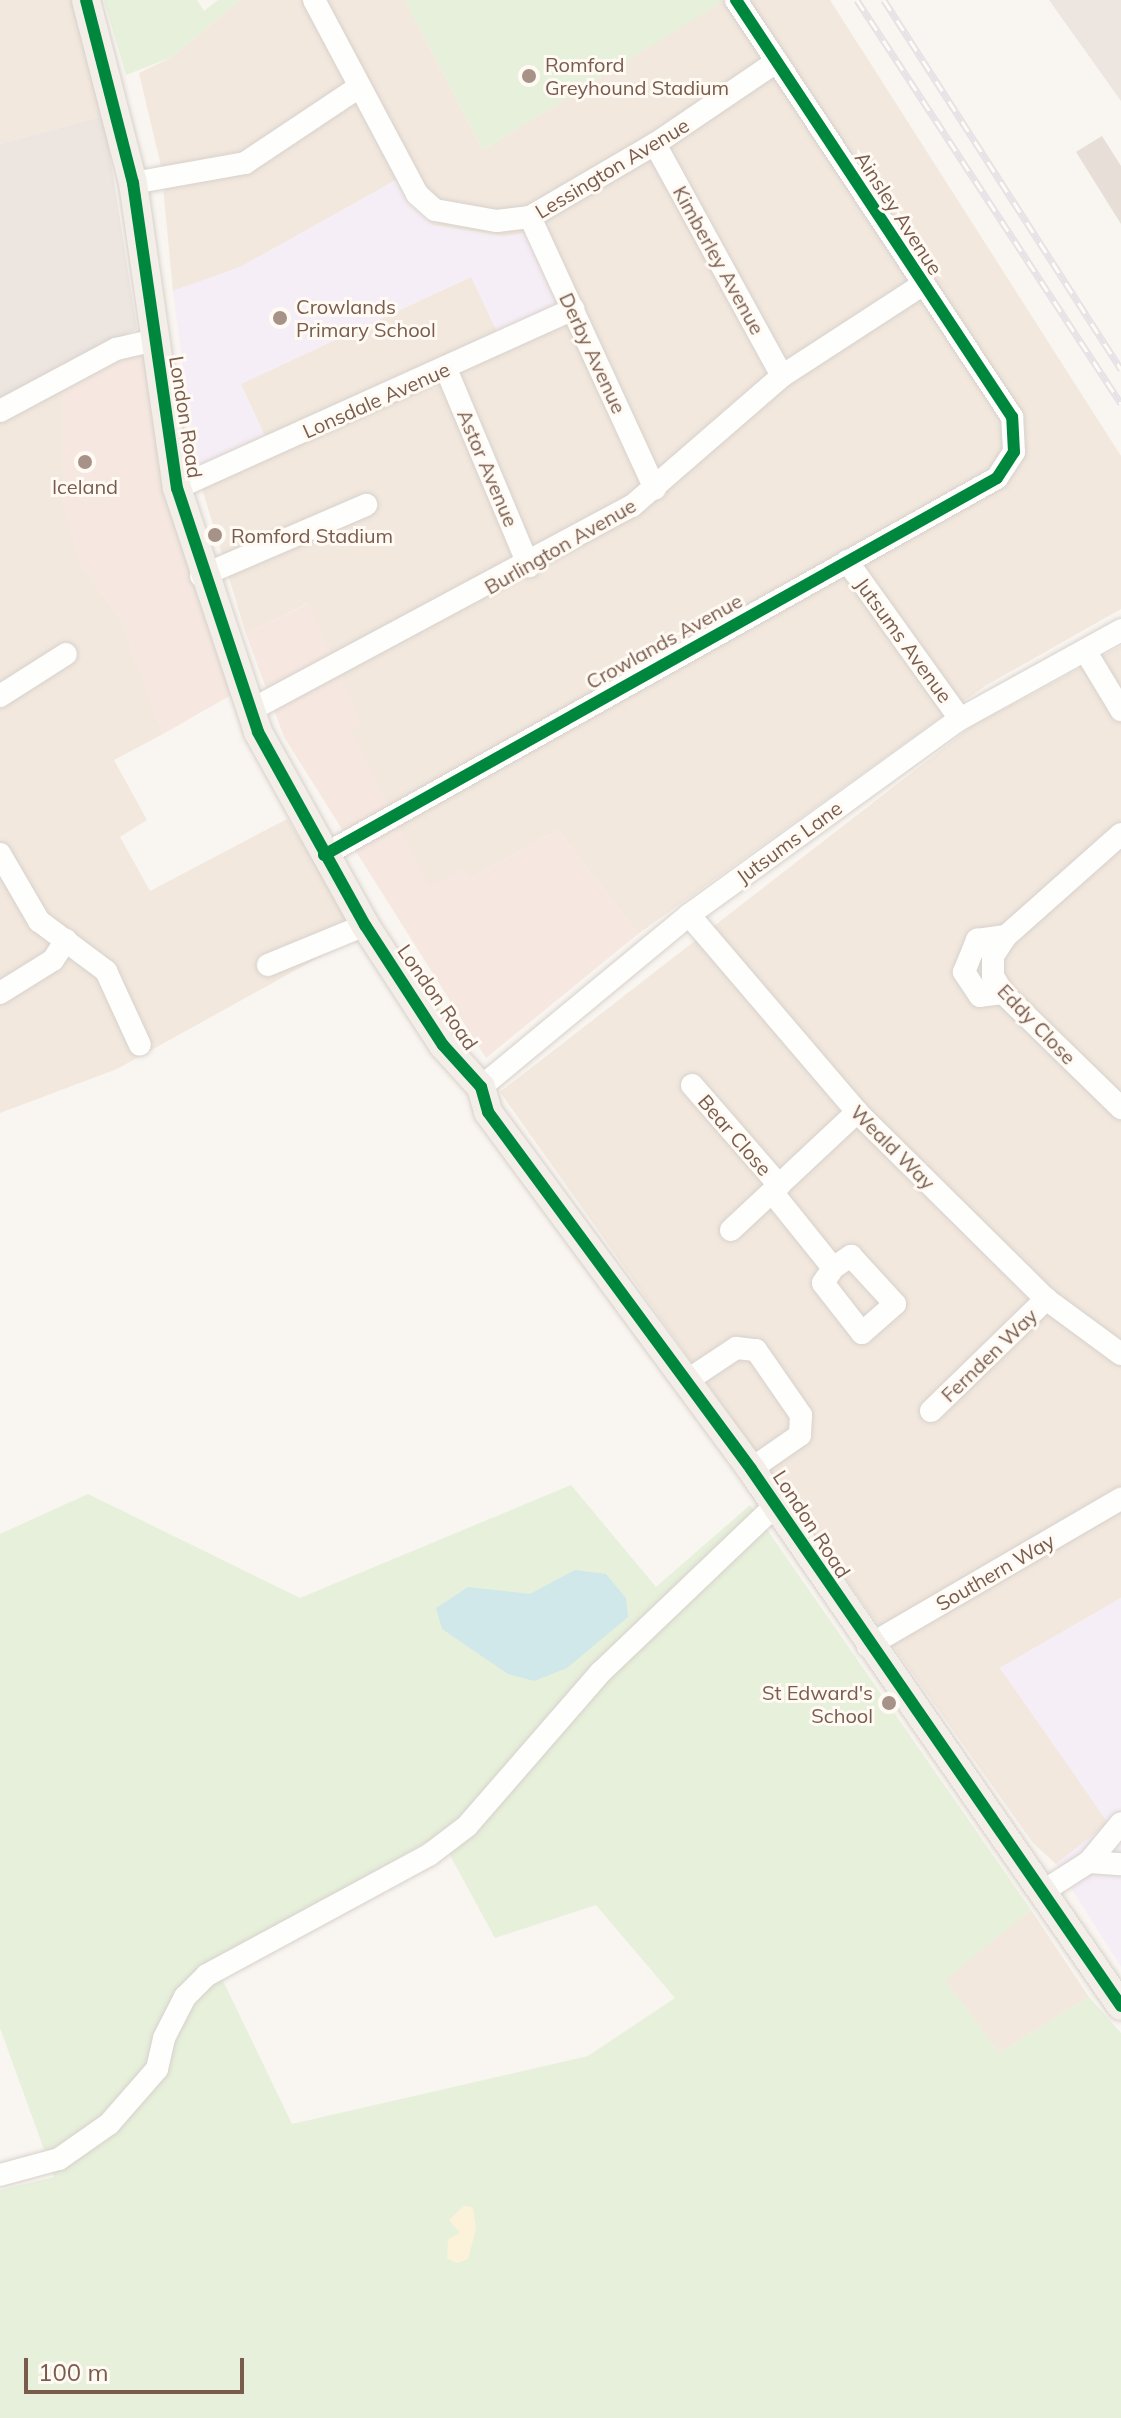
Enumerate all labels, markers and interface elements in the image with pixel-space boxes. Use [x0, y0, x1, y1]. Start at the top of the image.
place label: Romford Greyhound Stadium [545, 52, 729, 99]
marker: Romford Greyhound Stadium [520, 67, 538, 85]
street label: Lessington Avenue [531, 113, 693, 223]
street label: Ainsley Avenue [850, 147, 948, 279]
street label: Kimberley Avenue [668, 182, 770, 338]
street label: Derby Avenue [555, 289, 631, 417]
place label: Crowlands Primary School [296, 294, 436, 341]
marker: Crowlands Primary School [271, 309, 289, 327]
street label: London Road [165, 354, 207, 480]
street label: Lonsdale Avenue [299, 357, 453, 443]
street label: Astor Avenue [453, 406, 523, 530]
marker: Iceland [76, 453, 94, 471]
place label: Iceland [52, 474, 118, 498]
street label: Burlington Avenue [480, 493, 640, 599]
place label: Romford Stadium [231, 523, 393, 547]
marker: Romford Stadium [206, 526, 224, 544]
street label: Jutsums Avenue [851, 573, 957, 707]
street label: Crowlands Avenue [582, 588, 746, 694]
street label: Jutsums Lane [731, 796, 847, 888]
street label: London Road [393, 940, 483, 1054]
street label: Eddy Close [993, 979, 1081, 1069]
street label: Bear Close [693, 1090, 777, 1180]
street label: Weald Way [846, 1100, 940, 1194]
street label: Fernden Way [936, 1303, 1042, 1407]
street label: London Road [768, 1466, 856, 1582]
street label: Southern Way [931, 1528, 1059, 1616]
place label: St Edward's School [762, 1680, 873, 1727]
marker: St Edward's School [880, 1694, 898, 1712]
scale bar [28, 2342, 248, 2392]
text: 100 m [38, 2357, 109, 2387]

